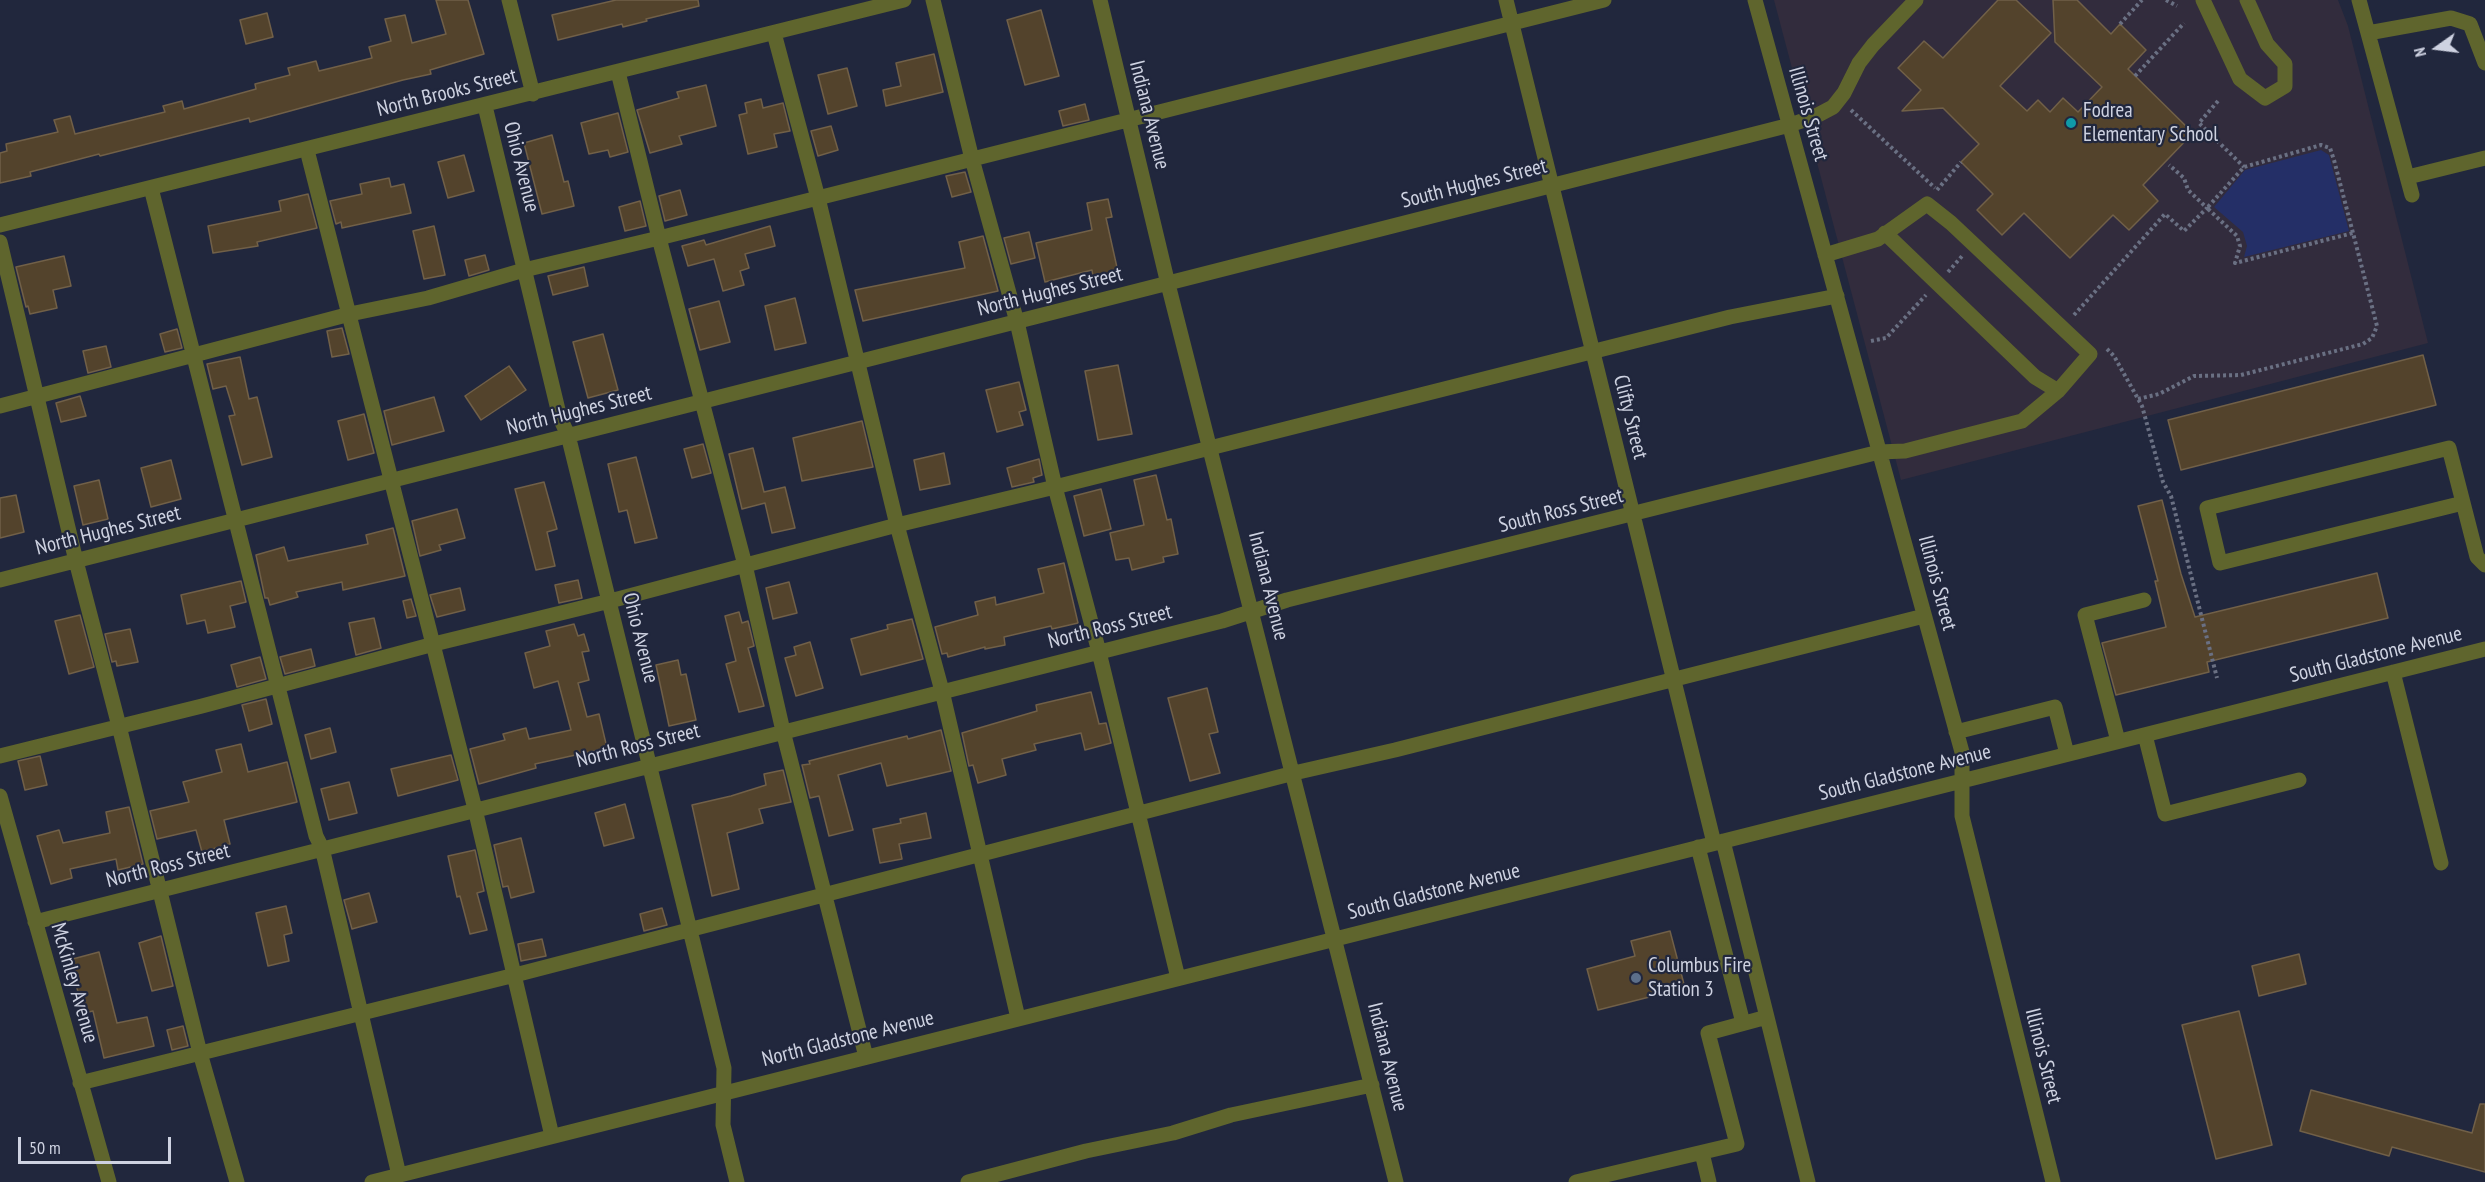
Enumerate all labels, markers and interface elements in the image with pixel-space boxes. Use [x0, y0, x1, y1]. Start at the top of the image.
north arrow [2407, 18, 2467, 78]
text: N [2409, 46, 2430, 59]
street label: Indiana Avenue [1123, 58, 1175, 172]
street label: North Brooks Street [375, 63, 519, 123]
street label: Illinois Street [1783, 64, 1833, 164]
place label: Fodrea Elementary School [2083, 98, 2218, 148]
marker: Fodrea Elementary School [2064, 116, 2078, 130]
street label: Ohio Avenue [498, 119, 544, 215]
street label: South Hughes Street [1399, 154, 1549, 214]
street label: North Hughes Street [975, 262, 1125, 322]
street label: Clifty Street [1607, 372, 1653, 462]
street label: North Hughes Street [504, 381, 654, 441]
street label: South Ross Street [1496, 483, 1626, 539]
street label: North Hughes Street [33, 501, 183, 561]
street label: Indiana Avenue [1242, 529, 1294, 643]
street label: Illinois Street [1912, 533, 1962, 633]
street label: Ohio Avenue [617, 590, 663, 686]
street label: North Ross Street [1046, 599, 1174, 655]
street label: South Gladstone Avenue [2287, 621, 2465, 689]
street label: North Ross Street [574, 718, 702, 774]
street label: South Gladstone Avenue [1816, 739, 1994, 807]
street label: North Ross Street [104, 838, 232, 894]
street label: South Gladstone Avenue [1345, 858, 1523, 926]
street label: McKinley Avenue [45, 920, 103, 1046]
place label: Columbus Fire Station 3 [1648, 953, 1751, 1003]
marker: Columbus Fire Station 3 [1629, 971, 1643, 985]
street label: Indiana Avenue [1361, 1000, 1413, 1114]
street label: North Gladstone Avenue [760, 1005, 936, 1073]
street label: Illinois Street [2019, 1006, 2067, 1106]
scale bar [21, 1125, 174, 1163]
text: 50 m [29, 1136, 61, 1159]

